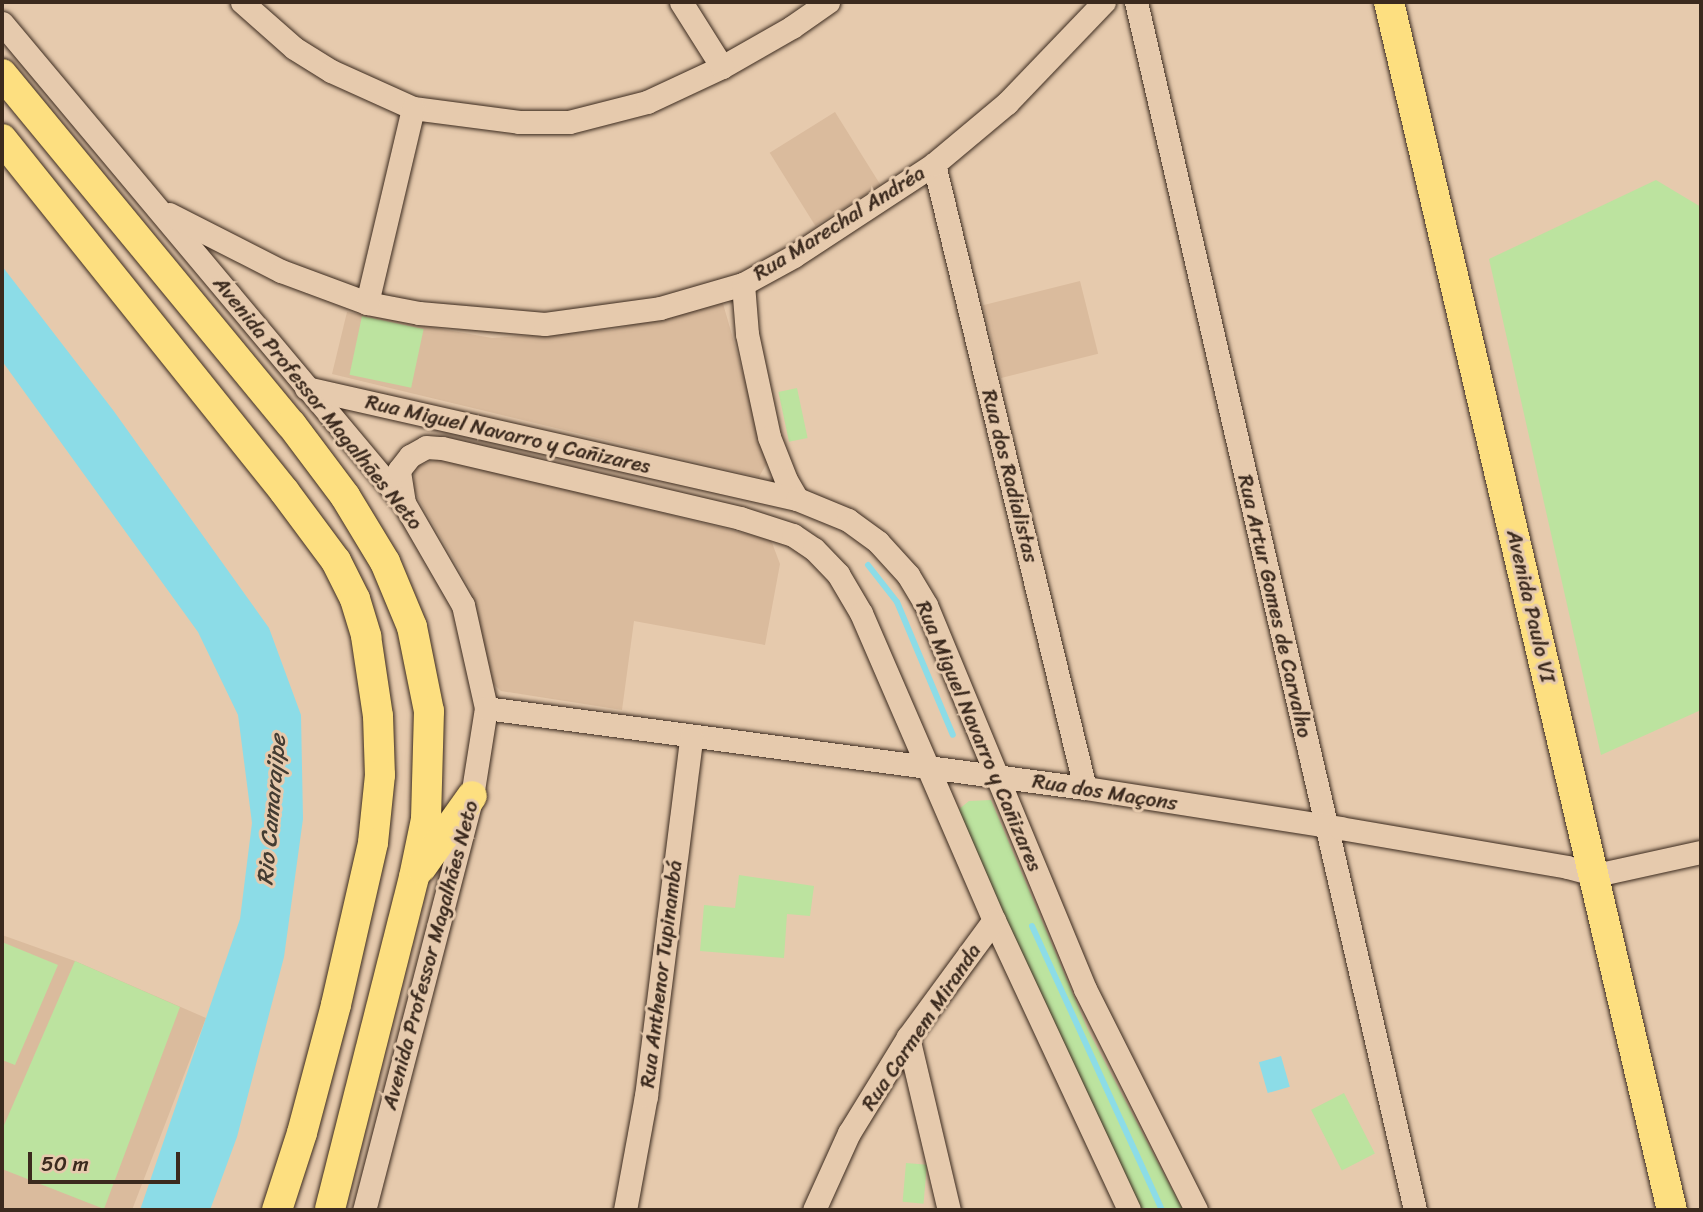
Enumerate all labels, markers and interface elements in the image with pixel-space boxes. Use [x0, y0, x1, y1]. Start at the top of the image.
street label: Rua Marechal Andréa [749, 160, 929, 286]
street label: Avenida Professor Magalhães Neto [208, 271, 428, 535]
street label: Rua dos Radialistas [976, 387, 1044, 565]
street label: Rua Miguel Navarro y Cañizares [364, 389, 652, 479]
street label: Rua Artur Gomes de Carvalho [1232, 472, 1318, 740]
street label: Avenida Paulo VI [1501, 527, 1561, 685]
street label: Rua Miguel Navarro y Cañizares [911, 597, 1047, 875]
water label: Rio Camarajipe [252, 734, 292, 886]
street label: Rua dos Maçons [1031, 768, 1179, 816]
street label: Avenida Professor Magalhães Neto [376, 797, 484, 1113]
street label: Rua Anthenor Tupinambá [634, 858, 688, 1090]
street label: Rua Carmem Miranda [856, 939, 986, 1115]
scale bar [32, 1138, 184, 1182]
text: 50 m [41, 1145, 89, 1183]

